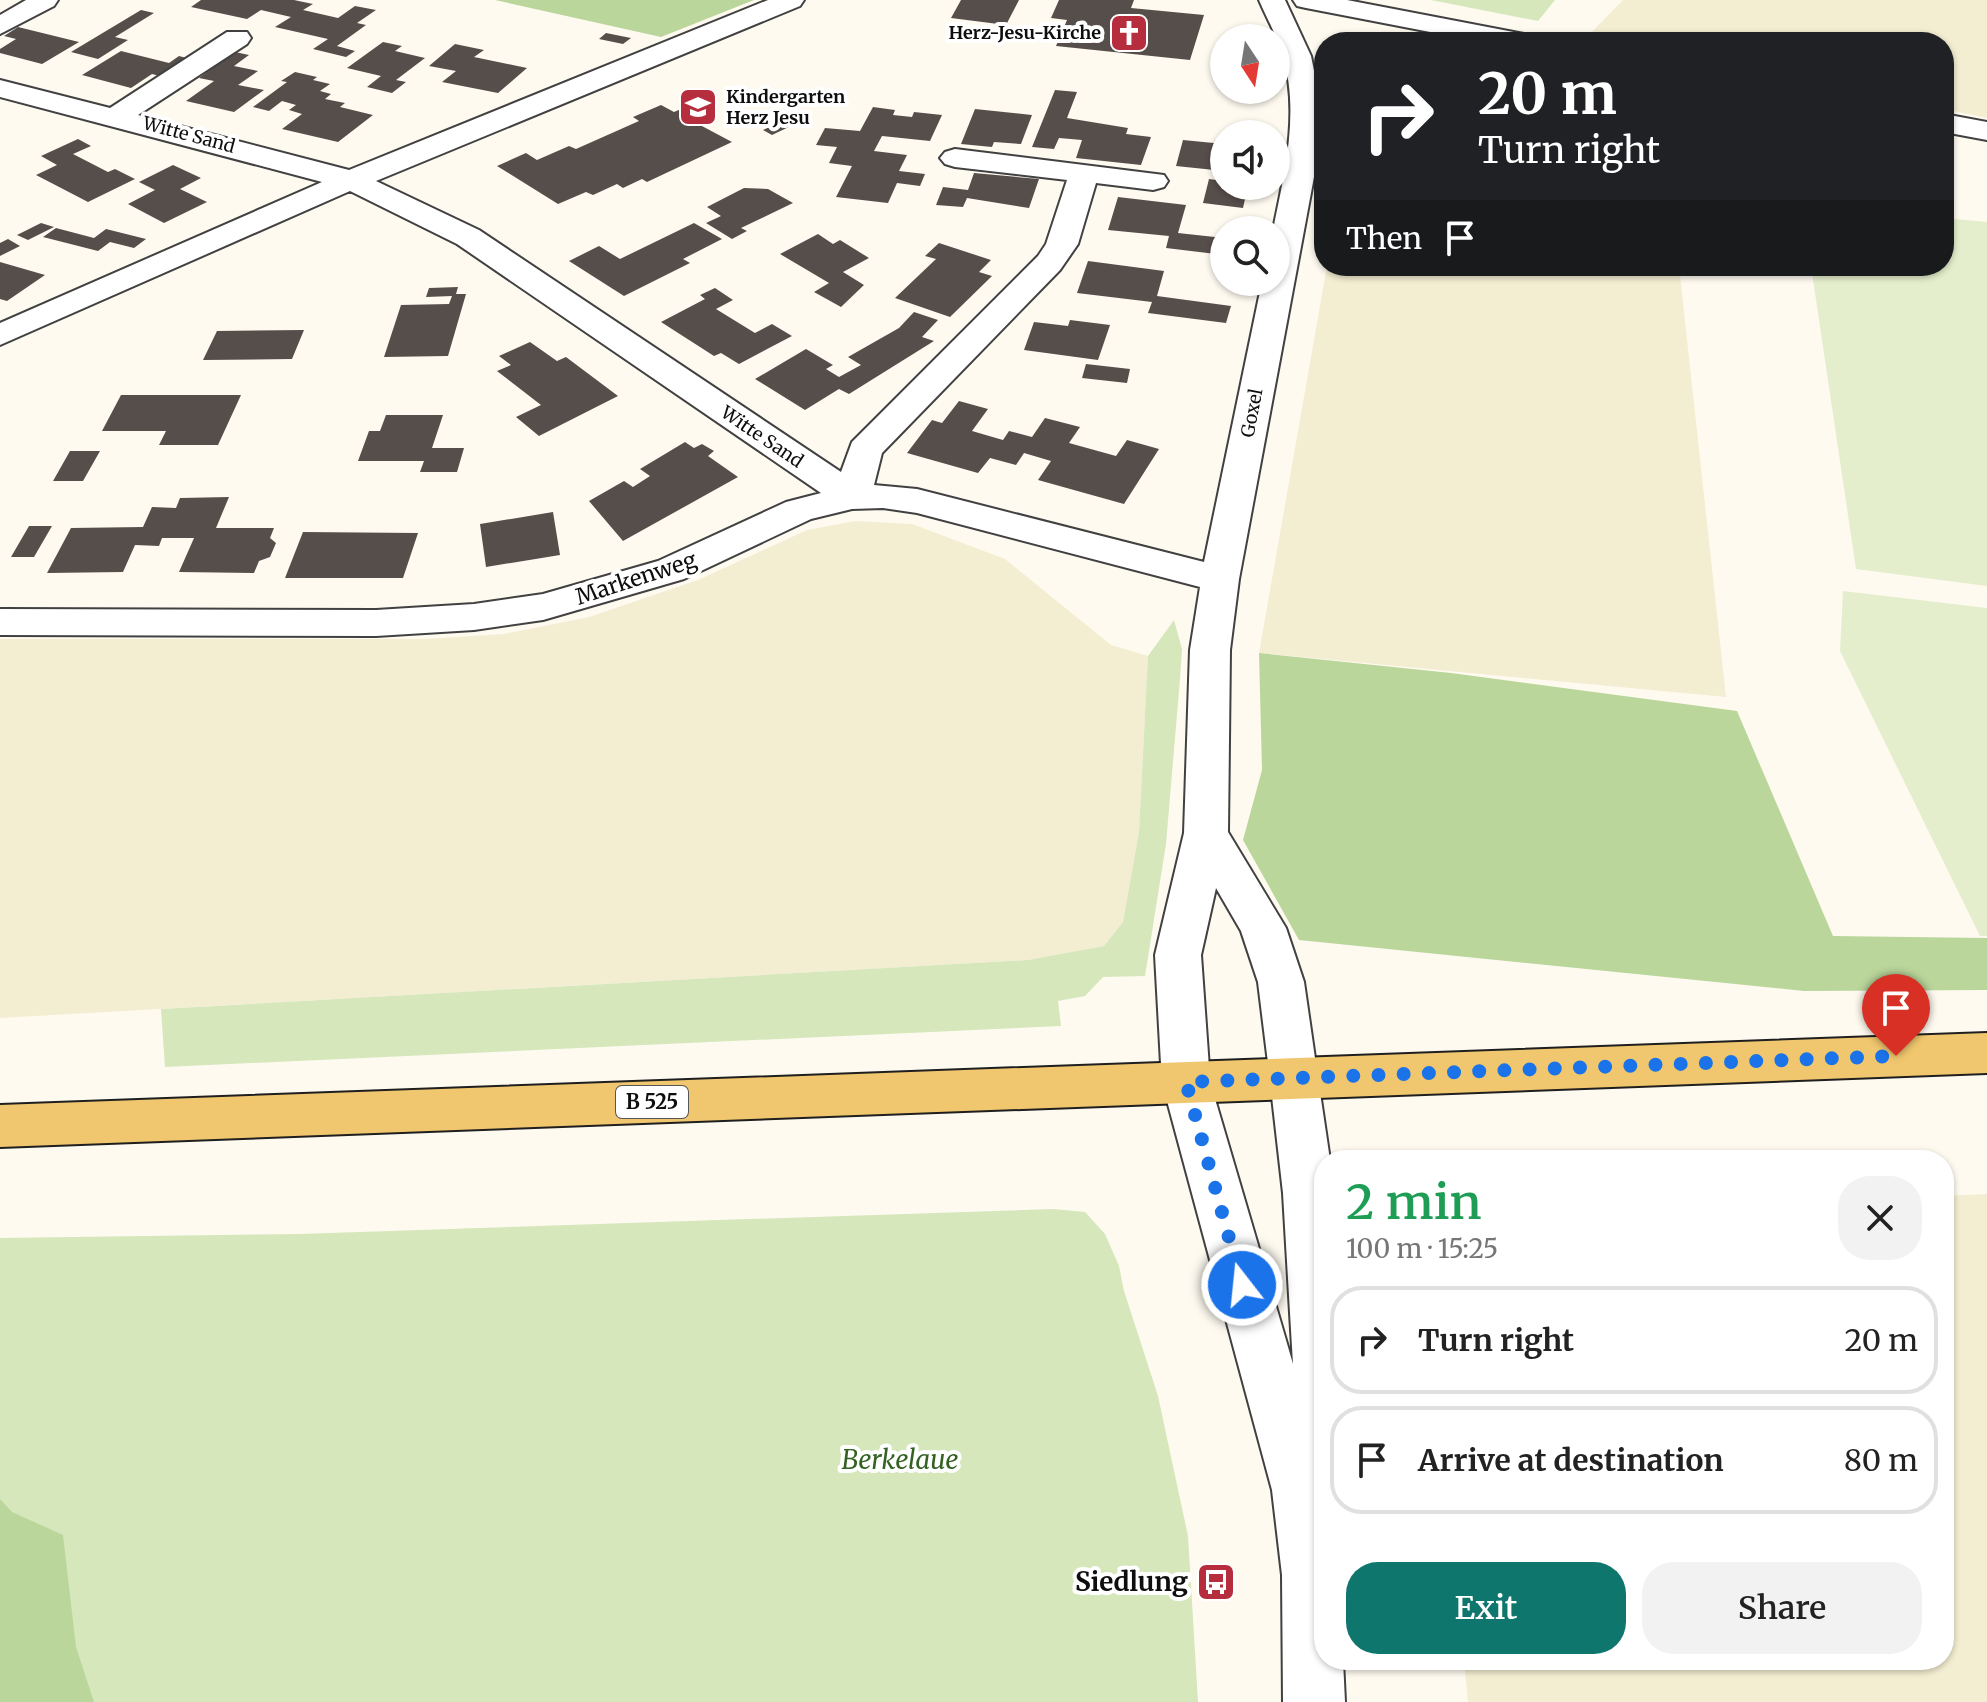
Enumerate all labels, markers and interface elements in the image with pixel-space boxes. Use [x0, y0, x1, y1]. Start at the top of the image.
church icon: Herz-Jesu-Kirche [1108, 12, 1150, 54]
place label: Herz-Jesu-Kirche [948, 21, 1101, 44]
north arrow [1210, 24, 1290, 104]
map controls [1210, 24, 1290, 296]
text: 20 m [1478, 59, 1617, 129]
icon: right [1346, 64, 1450, 168]
place label: Kindergarten Herz Jesu [726, 85, 845, 129]
school or university icon: Kindergarten Herz Jesu [677, 86, 719, 128]
street label: Witte Sand [140, 111, 238, 158]
button: sound [1210, 120, 1290, 200]
text: Turn right [1478, 128, 1660, 173]
button: search [1210, 216, 1290, 296]
icon: arrive [1438, 216, 1482, 260]
text: Then [1346, 219, 1422, 257]
street label: Goxel [1236, 386, 1268, 439]
street label: Witte Sand [716, 400, 808, 473]
street label: Markenweg [572, 545, 700, 611]
pin [1862, 974, 1930, 1056]
icon: arrive [1874, 986, 1918, 1030]
road number: B 525 [616, 1086, 688, 1118]
text: 2 min [1346, 1172, 1482, 1232]
button: close [1838, 1176, 1922, 1260]
text: 100 m · 15:25 [1346, 1232, 1498, 1265]
position arrow [1200, 1243, 1284, 1327]
icon: right [1350, 1318, 1394, 1362]
text: Turn right [1418, 1321, 1574, 1359]
text: 20 m [1845, 1321, 1918, 1359]
icon: arrive [1350, 1438, 1394, 1482]
text: Arrive at destination [1418, 1441, 1724, 1479]
text: 80 m [1844, 1441, 1918, 1479]
park label: Berkelaue [841, 1443, 959, 1476]
bus stop icon: Siedlung [1195, 1561, 1237, 1603]
button: Exit [1346, 1562, 1626, 1654]
button: Share [1642, 1562, 1922, 1654]
place label: Siedlung [1075, 1565, 1188, 1598]

